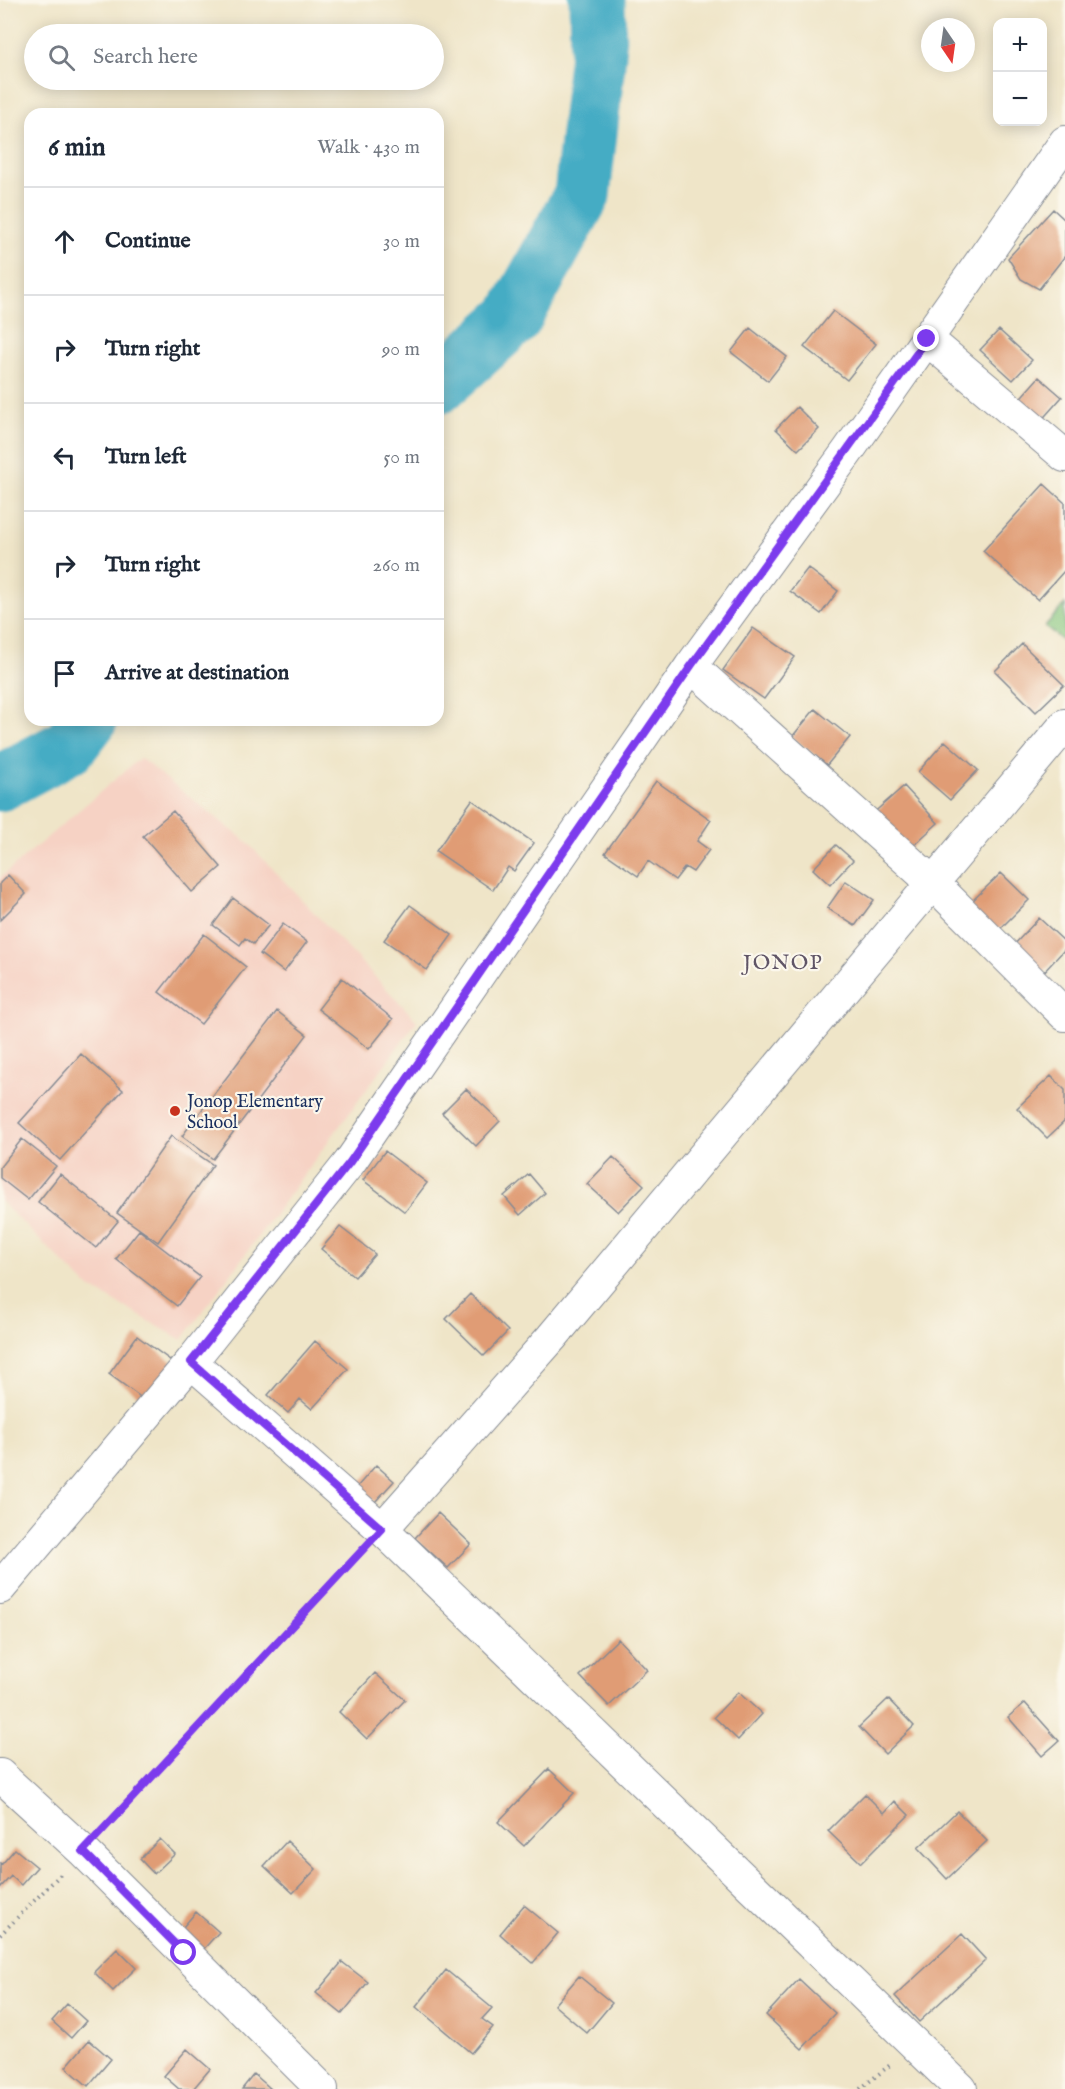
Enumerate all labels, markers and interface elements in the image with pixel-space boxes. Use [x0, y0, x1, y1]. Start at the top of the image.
north arrow [921, 18, 975, 72]
map controls [993, 18, 1047, 126]
button: + [993, 18, 1047, 72]
search box [24, 24, 444, 90]
icon: search [45, 41, 78, 74]
text: Search here [93, 43, 198, 71]
button: − [993, 72, 1047, 126]
text: 6 min [48, 131, 106, 164]
text: Walk · 430 m [317, 135, 420, 160]
icon: ahead [48, 225, 81, 258]
text: Continue [105, 227, 191, 255]
text: 30 m [383, 229, 420, 254]
route end [913, 325, 939, 351]
icon: right [48, 333, 81, 366]
text: Turn right [105, 335, 200, 363]
text: 90 m [382, 337, 420, 362]
icon: left [48, 441, 81, 474]
text: Turn left [105, 443, 187, 471]
text: 50 m [383, 445, 420, 470]
icon: right [48, 549, 81, 582]
text: Turn right [105, 551, 200, 579]
text: 260 m [373, 553, 420, 578]
icon: arrive [48, 657, 81, 690]
text: Arrive at destination [105, 659, 289, 687]
district label: JONOP [741, 950, 823, 977]
place label: Jonop Elementary School [185, 1091, 323, 1135]
marker: Jonop Elementary School [168, 1104, 182, 1118]
route start [170, 1939, 196, 1965]

